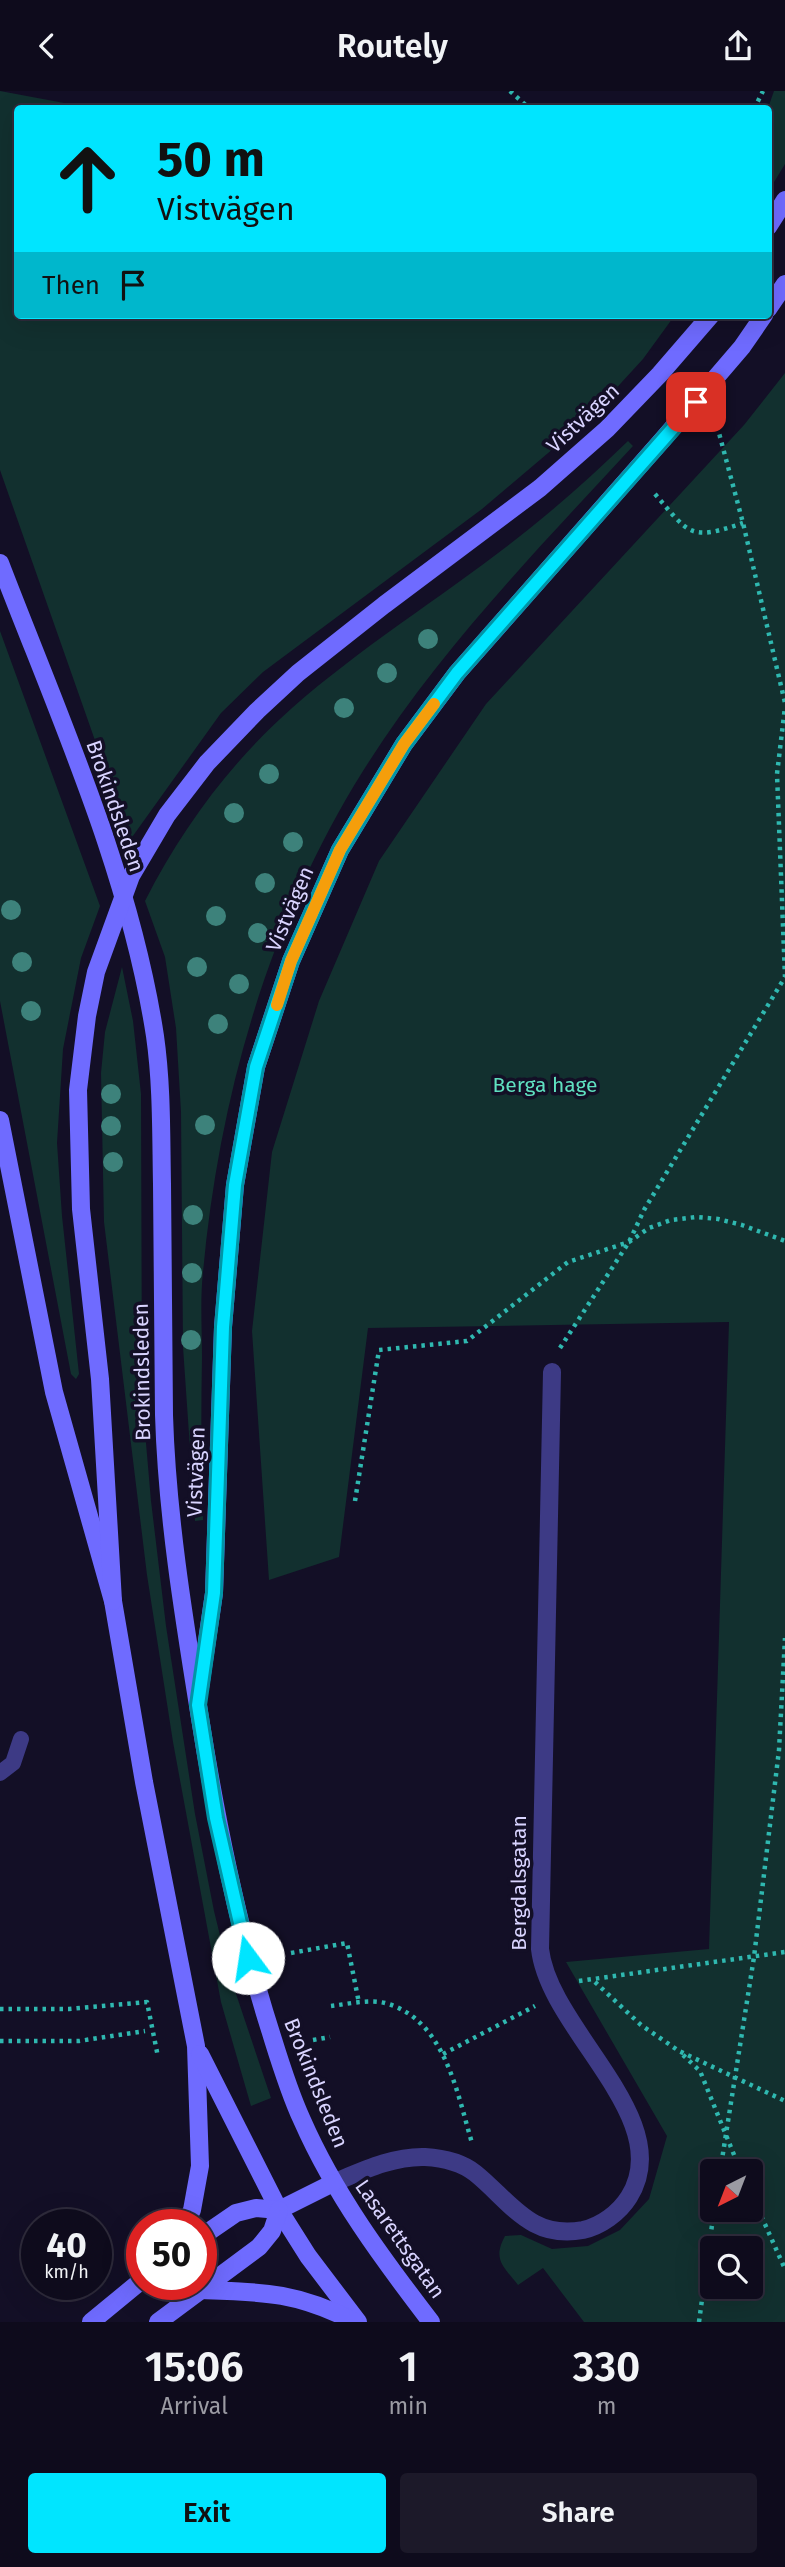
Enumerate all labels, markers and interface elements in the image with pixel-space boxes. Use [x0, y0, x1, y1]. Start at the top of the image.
icon: back [28, 27, 66, 65]
text: Routely [337, 27, 448, 65]
icon: share [719, 27, 757, 65]
text: 50 m [157, 130, 265, 189]
icon: ahead [42, 133, 133, 224]
text: Vistvägen [157, 190, 295, 228]
icon: arrive [114, 266, 152, 304]
text: Then [42, 270, 100, 301]
pin [666, 372, 726, 432]
street label: Vistvägen [541, 378, 625, 458]
icon: arrive [677, 383, 715, 421]
street label: Brokindsleden [80, 737, 150, 875]
street label: Vistvägen [260, 862, 320, 956]
park label: Berga hage [492, 1072, 598, 1098]
street label: Brokindsleden [128, 1303, 156, 1441]
street label: Vistvägen [181, 1426, 211, 1518]
street label: Bergdalsgatan [506, 1815, 532, 1951]
position arrow [211, 1921, 285, 1995]
street label: Brokindsleden [278, 2014, 354, 2152]
north arrow [700, 2159, 763, 2223]
map controls [700, 2159, 763, 2299]
street label: Lasarettsgatan [349, 2174, 451, 2304]
speed limit sign: 50 [126, 2209, 217, 2300]
text: 40 [46, 2224, 87, 2266]
button: search [700, 2236, 763, 2299]
text: km/h [44, 2261, 89, 2283]
text: 15:06 [145, 2342, 244, 2392]
text: 1 [399, 2342, 418, 2392]
text: 330 [573, 2342, 640, 2392]
text: Arrival [161, 2392, 228, 2420]
text: min [388, 2392, 428, 2420]
text: m [597, 2392, 616, 2420]
button: Exit [28, 2473, 386, 2553]
button: Share [400, 2473, 757, 2553]

